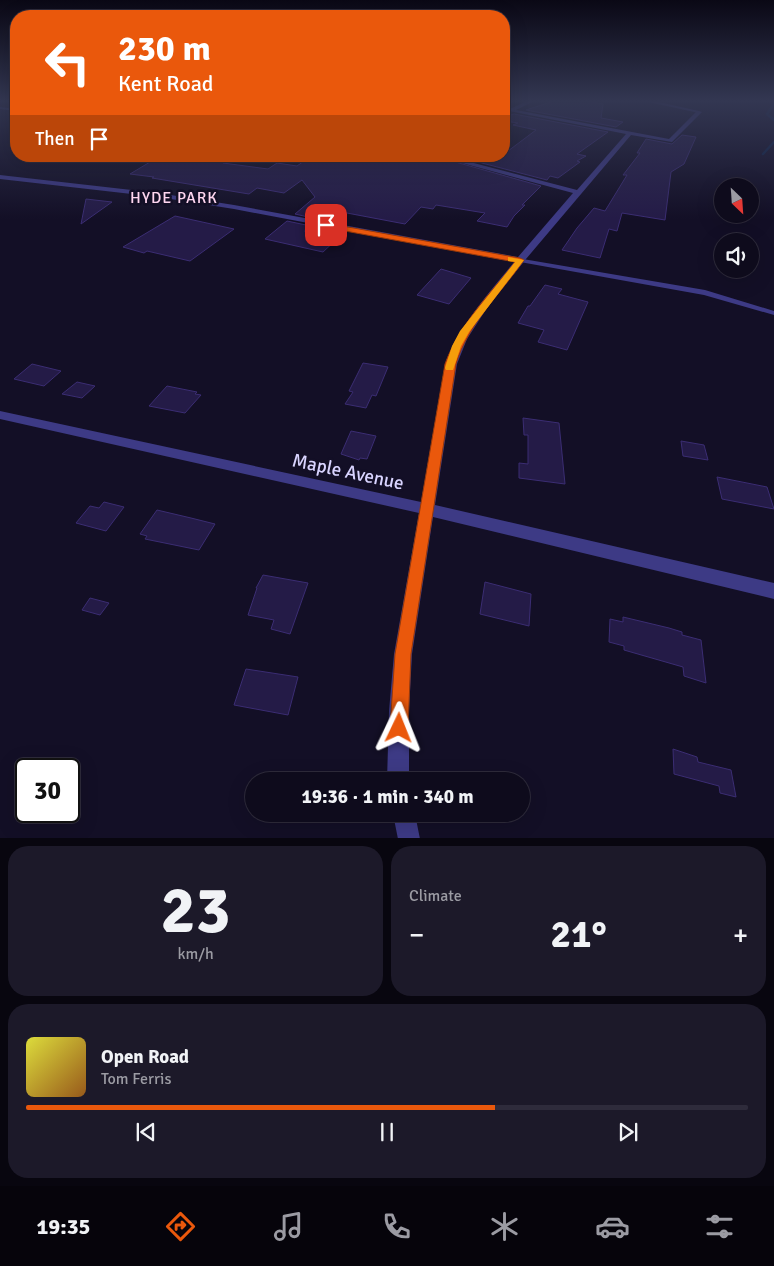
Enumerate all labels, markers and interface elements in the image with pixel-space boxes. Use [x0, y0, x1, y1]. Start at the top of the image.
text: 230 m [118, 27, 211, 70]
icon: left [35, 30, 100, 95]
text: Kent Road [118, 70, 213, 97]
icon: arrive [85, 125, 113, 153]
text: Then [35, 127, 75, 151]
north arrow [714, 178, 759, 222]
map controls [714, 178, 759, 278]
district label: HYDE PARK [130, 188, 218, 208]
pin [305, 204, 347, 246]
icon: arrive [312, 211, 340, 239]
button: sound [714, 233, 759, 278]
street label: Maple Avenue [290, 448, 406, 496]
position arrow [372, 701, 424, 753]
speed limit sign: 30 [15, 758, 80, 823]
text: 19:36 · 1 min · 340 m [301, 785, 474, 809]
text: 23 [160, 871, 231, 951]
text: Climate [409, 886, 462, 906]
text: 21° [550, 911, 607, 958]
text: − [409, 918, 424, 952]
text: + [733, 918, 748, 952]
text: km/h [177, 944, 214, 964]
text: Open Road [101, 1045, 189, 1069]
text: Tom Ferris [101, 1069, 171, 1089]
icon: previous [132, 1118, 160, 1146]
icon: pause [373, 1118, 401, 1146]
icon: next [614, 1118, 642, 1146]
icon: directions [163, 1209, 198, 1244]
icon: music [271, 1209, 306, 1244]
icon: phone [379, 1209, 414, 1244]
icon: climate [487, 1209, 522, 1244]
icon: car [595, 1209, 630, 1244]
icon: filters [702, 1209, 737, 1244]
text: 19:35 [36, 1213, 90, 1240]

